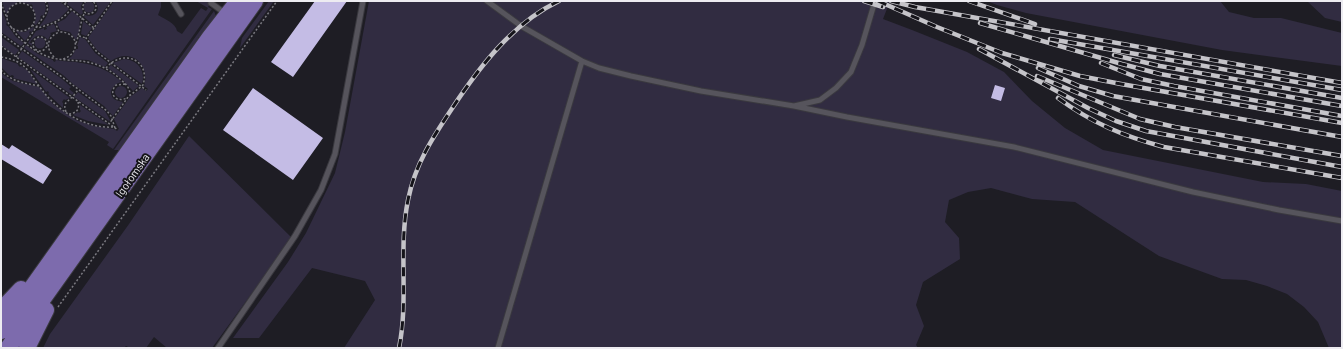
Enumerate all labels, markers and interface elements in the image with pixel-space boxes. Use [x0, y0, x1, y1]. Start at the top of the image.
street label: Igołomska [112, 151, 152, 199]

